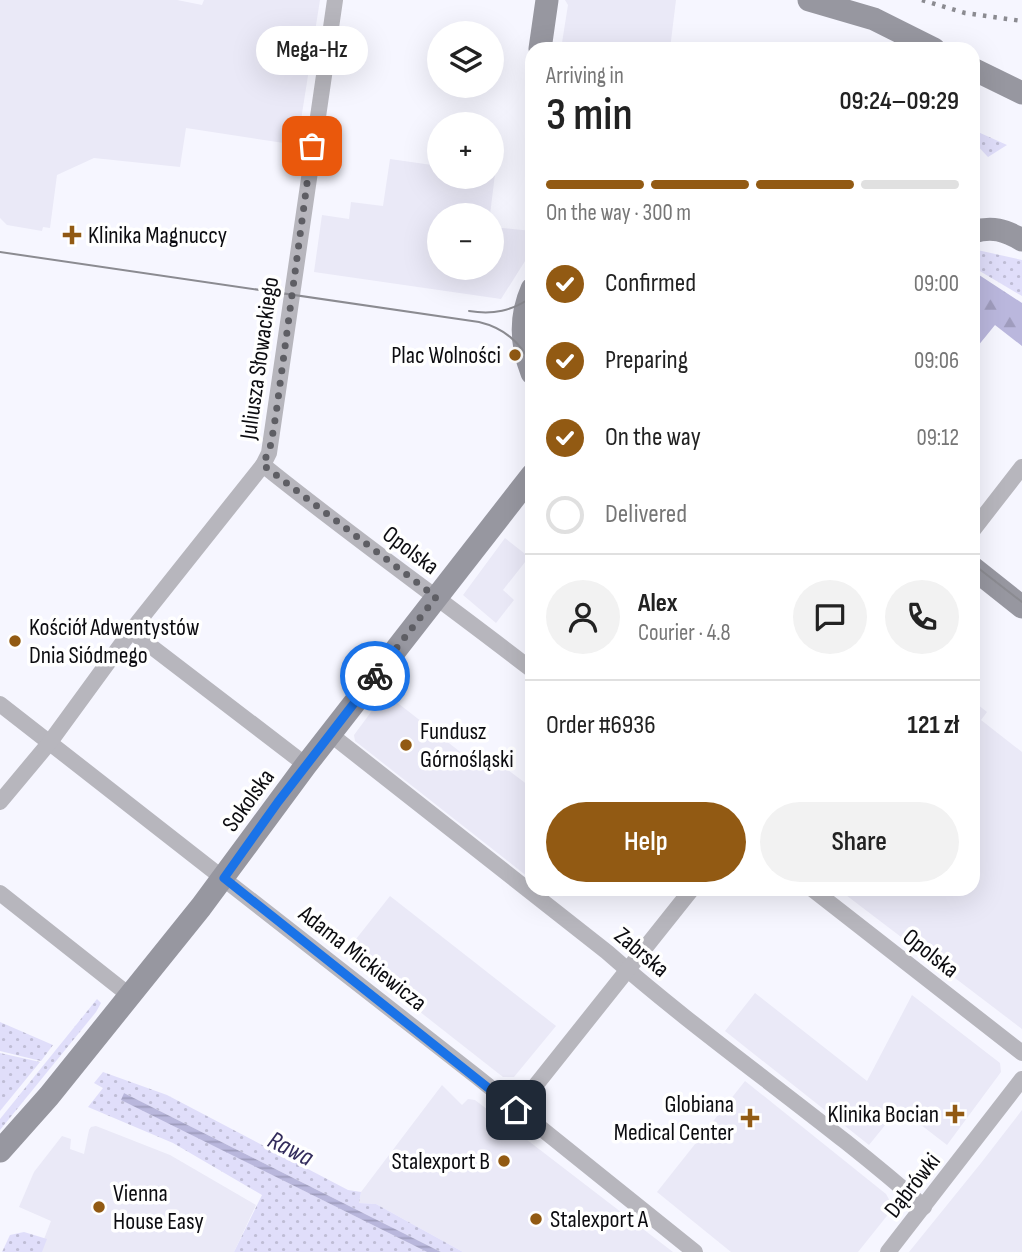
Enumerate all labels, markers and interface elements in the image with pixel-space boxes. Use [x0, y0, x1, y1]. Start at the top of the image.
map controls [427, 21, 504, 280]
button: layers [427, 21, 504, 98]
callout: Mega-Hz [256, 27, 368, 76]
text: Mega-Hz [276, 36, 348, 64]
text: Arriving in [546, 62, 624, 90]
text: 09:24–09:29 [840, 86, 959, 117]
text: 3 min [546, 88, 633, 143]
button: + [427, 112, 504, 189]
pin [282, 116, 342, 176]
icon: bag [293, 127, 331, 165]
text: On the way · 300 m [546, 199, 691, 227]
button: − [427, 203, 504, 280]
place label: Klinika Magnuccy [88, 221, 227, 250]
marker: Klinika Magnuccy [62, 225, 82, 245]
icon: check [546, 265, 584, 303]
text: Confirmed [605, 268, 696, 299]
text: 09:00 [914, 270, 959, 298]
street label: Juliusza Słowackiego [234, 275, 285, 442]
place label: Plac Wolności [391, 341, 501, 370]
icon: check [546, 342, 584, 380]
text: Preparing [605, 345, 688, 376]
marker: Plac Wolności [507, 347, 523, 363]
text: 09:06 [914, 347, 959, 375]
icon: check [546, 419, 584, 457]
text: On the way [605, 422, 701, 453]
text: 09:12 [916, 424, 959, 452]
text: Delivered [605, 499, 687, 530]
street label: Opolska [377, 520, 445, 581]
button: person [546, 580, 620, 654]
button: chat [793, 580, 867, 654]
button: phone [885, 580, 959, 654]
text: Alex [638, 588, 678, 619]
place label: Kościół Adwentystów Dnia Siódmego [29, 613, 199, 670]
text: Courier · 4.8 [638, 619, 731, 647]
marker: Kościół Adwentystów Dnia Siódmego [7, 633, 23, 649]
courier [340, 641, 410, 711]
icon: bike [356, 657, 394, 695]
text: Order #6936 [546, 710, 656, 741]
text: 121 zł [907, 710, 959, 741]
place label: Fundusz Górnośląski [420, 717, 514, 774]
marker: Fundusz Górnośląski [398, 737, 414, 753]
street label: Sokolska [216, 763, 281, 837]
button: Help [546, 802, 746, 882]
button: Share [760, 802, 959, 882]
street label: Adama Mickiewicza [292, 899, 432, 1017]
street label: Zabrska [608, 921, 675, 984]
street label: Opolska [897, 923, 965, 984]
pin [486, 1080, 546, 1140]
place label: Globiana Medical Center [614, 1090, 734, 1147]
icon: home [497, 1091, 535, 1129]
place label: Klinika Bocian [827, 1100, 939, 1129]
marker: Klinika Bocian [945, 1104, 965, 1124]
marker: Globiana Medical Center [740, 1108, 760, 1128]
water label: Rawa [262, 1125, 319, 1174]
place label: Stalexport B [391, 1147, 490, 1176]
street label: Dąbrówki [878, 1147, 947, 1224]
marker: Stalexport B [496, 1153, 512, 1169]
place label: Vienna House Easy [113, 1179, 204, 1236]
marker: Vienna House Easy [91, 1199, 107, 1215]
place label: Stalexport A [550, 1205, 649, 1234]
marker: Stalexport A [528, 1211, 544, 1227]

